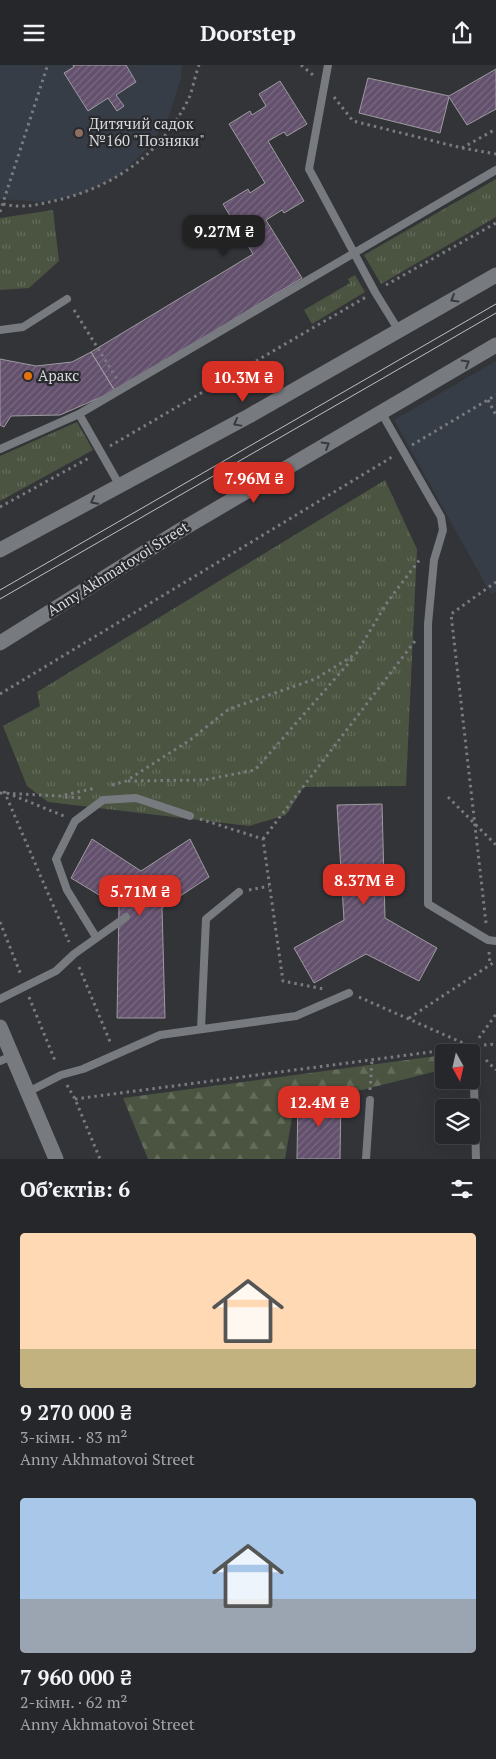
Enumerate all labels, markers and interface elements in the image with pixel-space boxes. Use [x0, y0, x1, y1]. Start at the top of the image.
text: Doorstep [200, 18, 296, 47]
icon: menu [20, 19, 48, 47]
icon: share [448, 19, 476, 47]
place label: Дитячий садок №160 "Позняки" [89, 113, 205, 150]
marker: Дитячий садок №160 "Позняки" [73, 127, 85, 139]
pin: 9.27M ₴ [178, 215, 270, 257]
text: 9.27M ₴ [194, 220, 254, 242]
one-way arrow [450, 293, 459, 303]
one-way arrow [461, 359, 470, 369]
pin: 10.3M ₴ [197, 361, 289, 403]
place label: Аракс [38, 365, 79, 385]
text: 10.3M ₴ [213, 366, 273, 388]
marker: Аракс [22, 370, 34, 382]
one-way arrow [233, 417, 242, 427]
one-way arrow [320, 441, 329, 451]
pin: 7.96M ₴ [208, 461, 300, 504]
text: 7.96M ₴ [224, 467, 284, 489]
one-way arrow [90, 495, 99, 505]
street label: Anny Akhmatovoi Street [43, 516, 193, 620]
pin: 8.37M ₴ [318, 863, 410, 906]
text: 8.37M ₴ [334, 869, 394, 891]
pin: 5.71M ₴ [94, 875, 186, 917]
text: 5.71M ₴ [110, 880, 170, 902]
north arrow [435, 1044, 480, 1089]
map controls [435, 1044, 480, 1144]
pin: 12.4M ₴ [273, 1085, 365, 1128]
text: 12.4M ₴ [289, 1091, 349, 1113]
button: layers [435, 1099, 480, 1144]
text: Об’єктів: 6 [20, 1175, 130, 1203]
icon: filters [448, 1175, 476, 1203]
icon: home [203, 1266, 293, 1356]
text: 9 270 000 ₴ [20, 1398, 132, 1426]
text: 3-кімн. · 83 m² [20, 1426, 127, 1448]
text: Anny Akhmatovoi Street [20, 1448, 195, 1470]
icon: home [203, 1531, 293, 1621]
text: 7 960 000 ₴ [20, 1663, 132, 1691]
text: 2-кімн. · 62 m² [20, 1691, 127, 1713]
text: Anny Akhmatovoi Street [20, 1713, 195, 1735]

